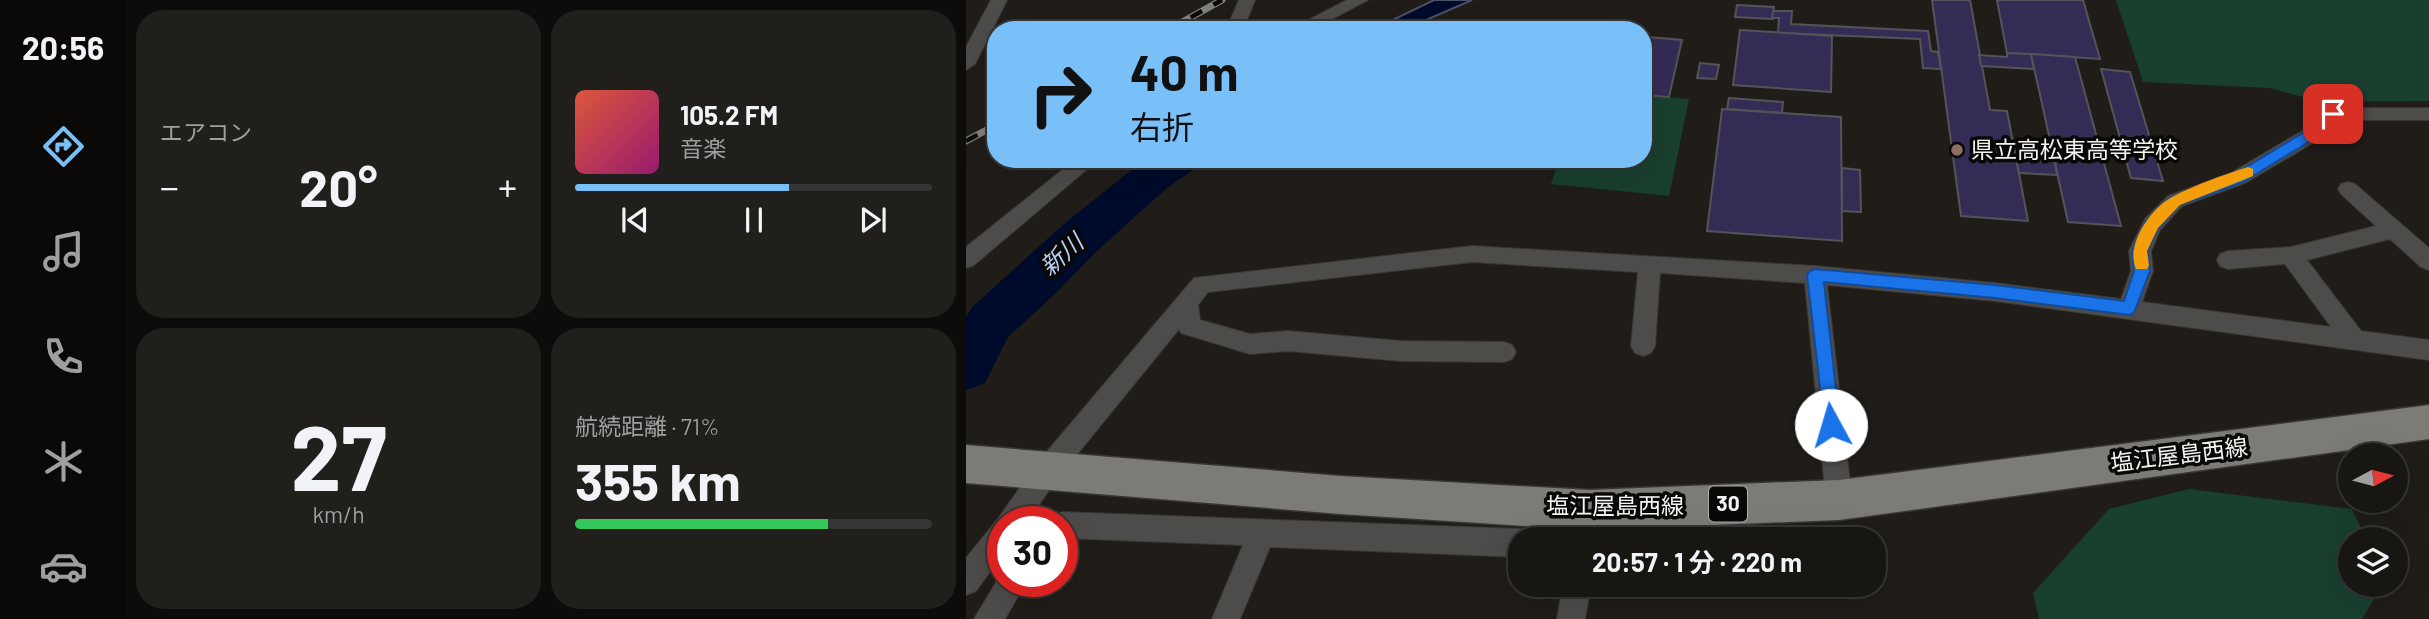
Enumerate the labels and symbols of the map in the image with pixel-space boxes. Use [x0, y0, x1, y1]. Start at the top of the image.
pin [2303, 84, 2363, 144]
place label: 県立高松東高等学校 [1971, 135, 2178, 163]
marker: 県立高松東高等学校 [1949, 142, 1965, 158]
water label: 新川 [1033, 225, 1091, 281]
position arrow [1794, 388, 1868, 462]
street label: 塩江屋島西線 [2109, 432, 2249, 476]
north arrow [2338, 443, 2408, 513]
road number: 30 [1709, 486, 1747, 522]
street label: 塩江屋島西線 [1546, 491, 1684, 519]
speed limit sign: 30 [987, 506, 1078, 597]

